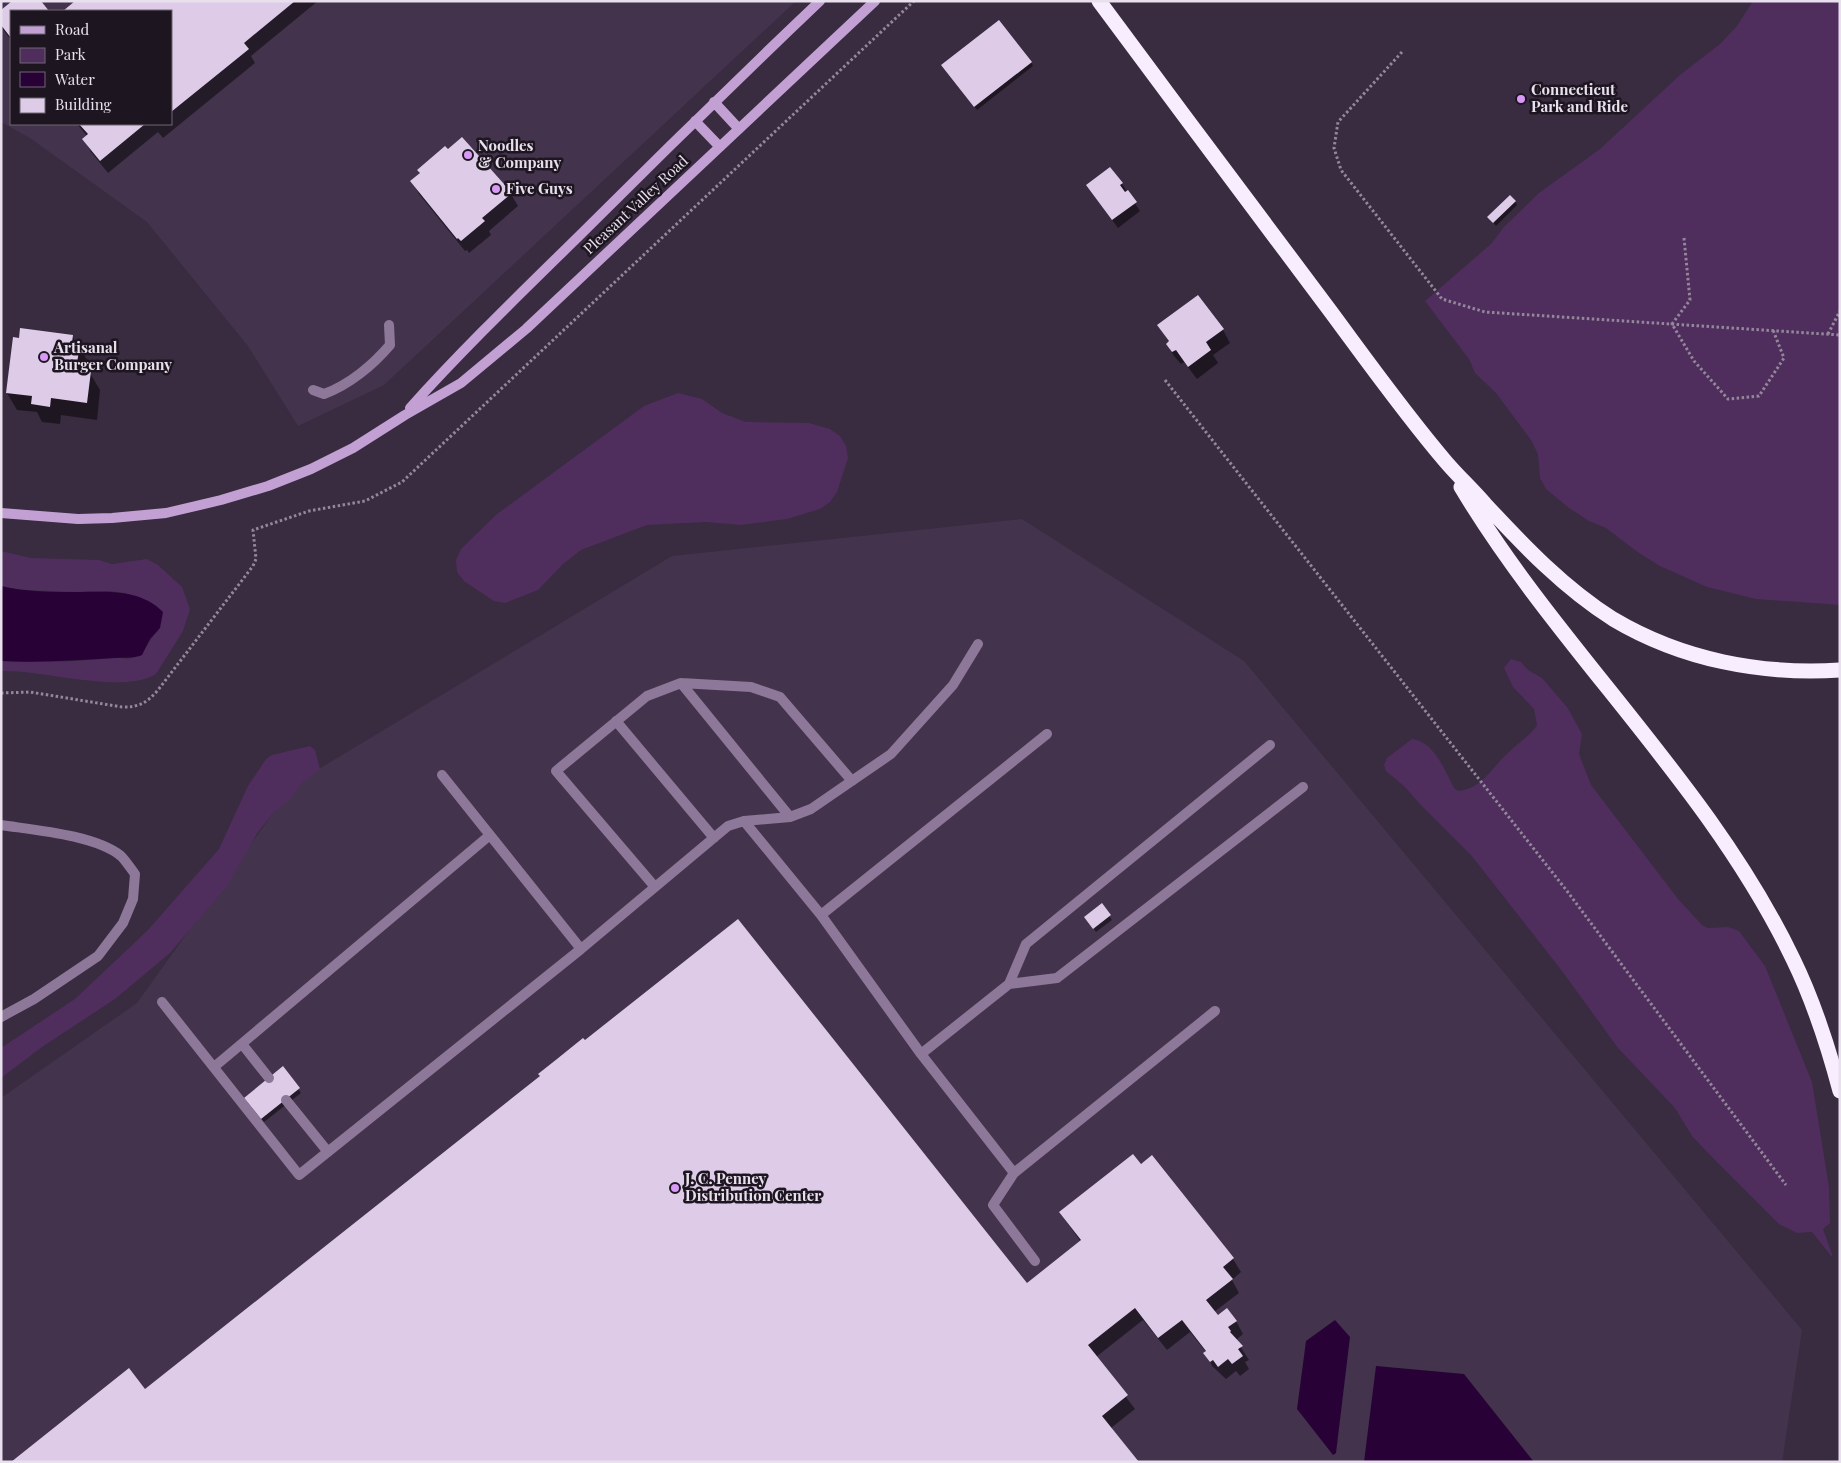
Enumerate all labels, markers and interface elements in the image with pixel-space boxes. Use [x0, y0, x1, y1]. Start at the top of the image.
legend [10, 10, 172, 125]
text: Road [55, 19, 89, 39]
text: Park [55, 44, 87, 64]
text: Water [54, 69, 95, 89]
place label: Connecticut Park and Ride [1531, 79, 1629, 116]
marker: Connecticut Park and Ride [1515, 93, 1527, 105]
text: Building [55, 94, 112, 114]
place label: Noodles & Company [478, 135, 561, 172]
marker: Noodles & Company [462, 149, 474, 161]
street label: Pleasant Valley Road [579, 150, 692, 258]
place label: Five Guys [506, 178, 573, 198]
marker: Five Guys [490, 183, 502, 195]
place label: Artisanal Burger Company [53, 337, 172, 374]
marker: Artisanal Burger Company [38, 351, 50, 363]
place label: J. C. Penney Distribution Center [684, 1168, 821, 1205]
marker: J. C. Penney Distribution Center [669, 1182, 681, 1194]

